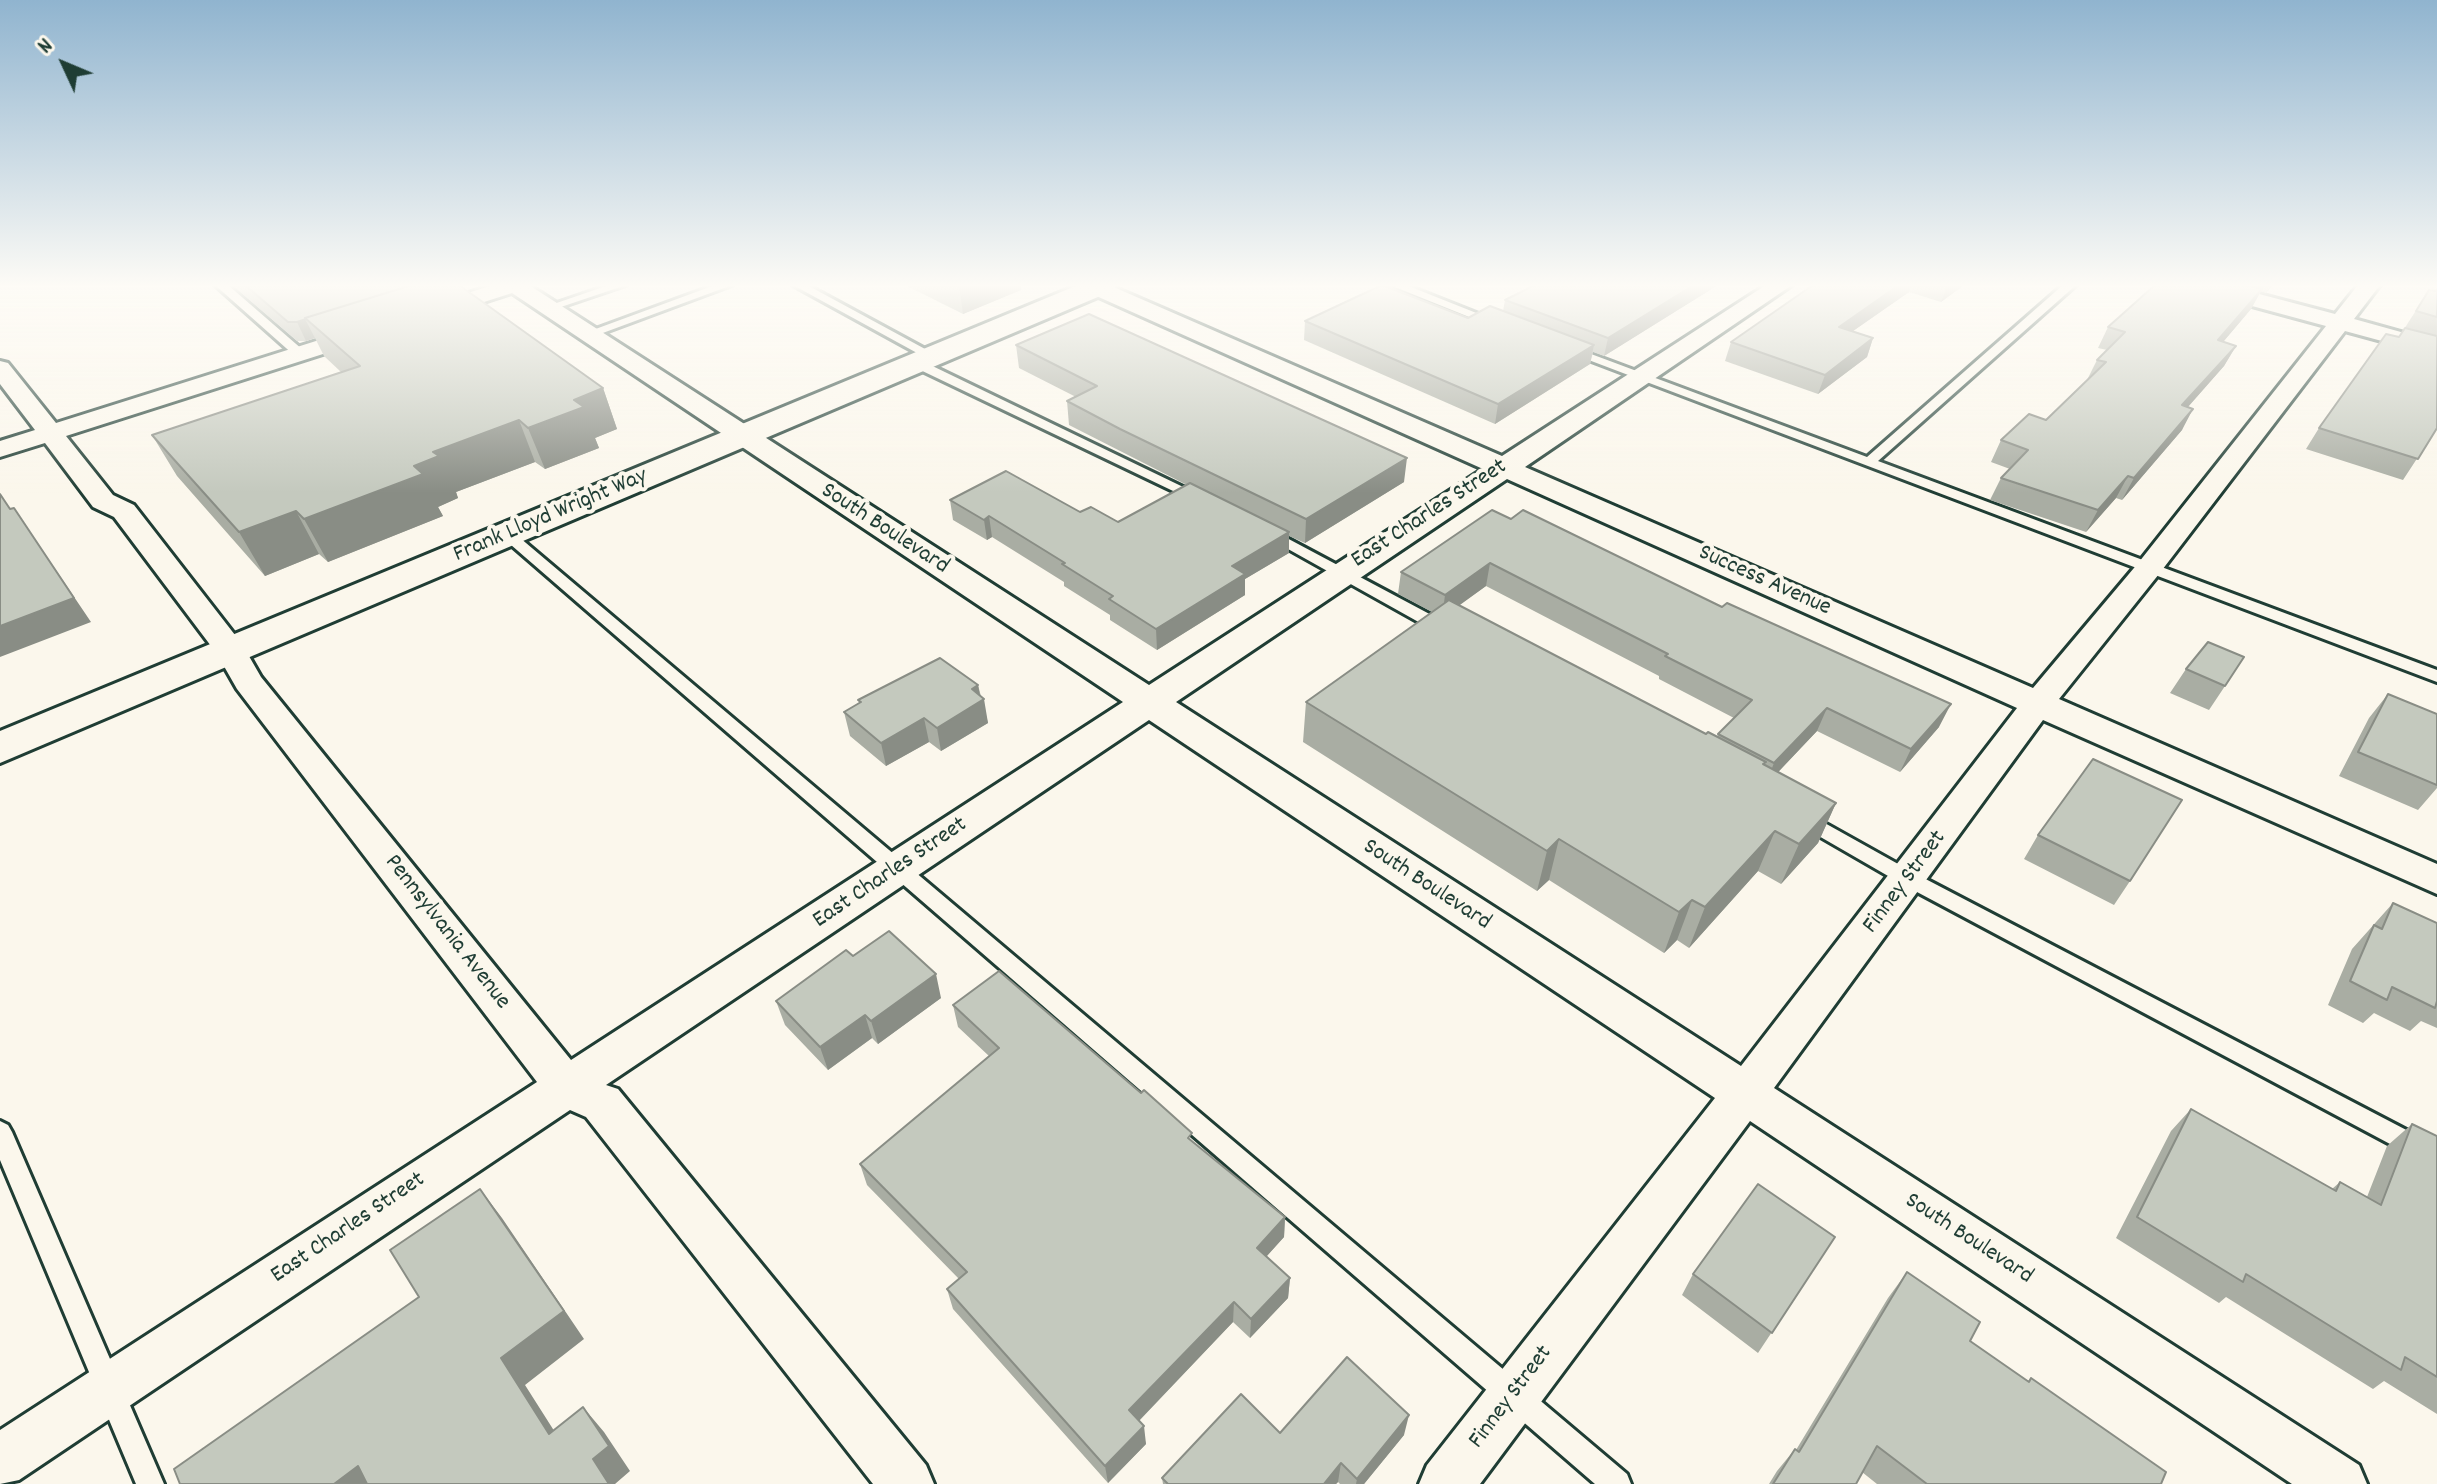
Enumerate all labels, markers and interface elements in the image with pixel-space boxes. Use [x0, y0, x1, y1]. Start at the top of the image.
north arrow [24, 24, 104, 104]
text: N [31, 32, 61, 62]
street label: East Charles Street [1347, 454, 1513, 576]
street label: Frank Lloyd Wright Way [450, 463, 652, 571]
street label: South Boulevard [814, 478, 954, 582]
street label: Success Avenue [1693, 540, 1835, 624]
street label: East Charles Street [808, 812, 974, 936]
street label: Finney Street [1858, 826, 1954, 940]
street label: South Boulevard [1356, 834, 1496, 938]
street label: Pennsylvania Avenue [377, 850, 515, 1016]
street label: East Charles Street [266, 1167, 432, 1291]
street label: South Boulevard [1898, 1188, 2038, 1292]
street label: Finney Street [1464, 1341, 1560, 1455]

